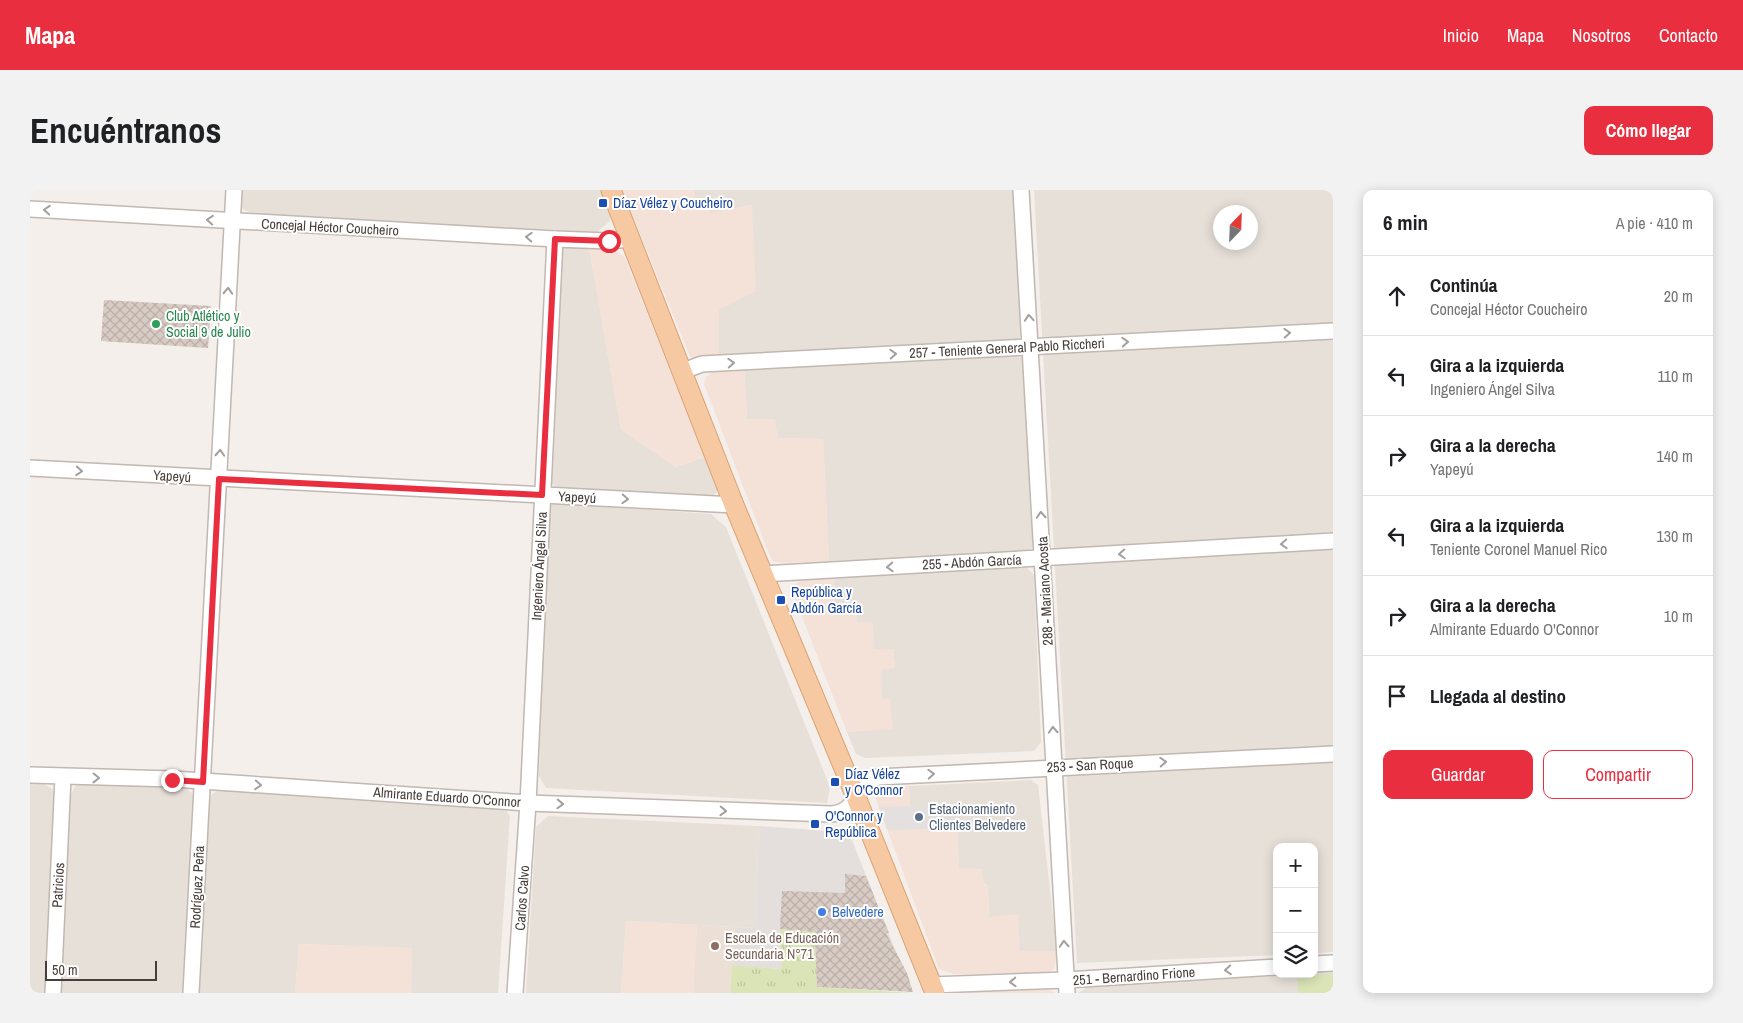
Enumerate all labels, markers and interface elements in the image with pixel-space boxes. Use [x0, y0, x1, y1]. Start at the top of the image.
text: Mapa [25, 19, 75, 51]
text: Inicio [1443, 23, 1479, 48]
text: Mapa [1507, 23, 1544, 48]
text: Nosotros [1572, 23, 1631, 48]
text: Contacto [1659, 23, 1718, 48]
button: Cómo llegar [1584, 106, 1713, 155]
text: Encuéntranos [30, 107, 221, 154]
place label: Díaz Vélez y Coucheiro [613, 194, 733, 212]
marker: Díaz Vélez y Coucheiro [597, 197, 609, 209]
one-way arrow [43, 205, 51, 216]
north arrow [1213, 205, 1258, 250]
text: 6 min [1383, 208, 1428, 237]
text: A pie · 410 m [1616, 212, 1693, 234]
street label: Concejal Héctor Coucheiro [261, 214, 399, 240]
one-way arrow [205, 215, 213, 226]
route start [598, 230, 621, 253]
one-way arrow [525, 232, 533, 243]
text: Continúa [1430, 272, 1498, 298]
icon: ahead [1383, 282, 1411, 310]
text: 20 m [1664, 285, 1693, 307]
one-way arrow [223, 287, 234, 295]
text: Concejal Héctor Coucheiro [1430, 298, 1588, 320]
place label: Club Atlético y Social 9 de Julio [166, 307, 251, 341]
one-way arrow [1024, 314, 1035, 322]
marker: Club Atlético y Social 9 de Julio [150, 318, 162, 330]
one-way arrow [1284, 328, 1292, 339]
street label: 257 - Teniente General Pablo Riccheri [909, 334, 1105, 362]
one-way arrow [1121, 336, 1129, 347]
one-way arrow [889, 349, 897, 360]
text: Gira a la izquierda [1430, 352, 1564, 378]
one-way arrow [727, 357, 735, 368]
icon: left [1383, 362, 1411, 390]
text: 110 m [1657, 365, 1693, 387]
text: Ingeniero Ángel Silva [1430, 378, 1555, 400]
text: Gira a la derecha [1430, 432, 1556, 458]
icon: right [1383, 442, 1411, 470]
text: 140 m [1657, 445, 1693, 467]
one-way arrow [215, 449, 226, 457]
text: Yapeyú [1430, 458, 1474, 480]
one-way arrow [75, 465, 83, 476]
street label: Yapeyú [152, 466, 192, 486]
street label: Yapeyú [558, 487, 596, 507]
one-way arrow [622, 494, 630, 505]
street label: Ingeniero Ángel Silva [527, 510, 551, 621]
one-way arrow [1035, 511, 1046, 519]
text: Gira a la izquierda [1430, 512, 1564, 538]
icon: left [1383, 522, 1411, 550]
text: 130 m [1657, 525, 1693, 547]
street label: 288 - Mariano Acosta [1033, 535, 1057, 646]
one-way arrow [1280, 538, 1288, 549]
text: Teniente Coronel Manuel Rico [1430, 538, 1607, 560]
one-way arrow [1118, 548, 1126, 559]
street label: 255 - Abdón García [922, 550, 1023, 574]
one-way arrow [886, 562, 894, 572]
place label: República y Abdón García [790, 583, 862, 617]
text: Gira a la derecha [1430, 592, 1556, 618]
marker: República y Abdón García [775, 594, 787, 606]
icon: right [1383, 602, 1411, 630]
text: 10 m [1664, 605, 1693, 627]
text: Almirante Eduardo O'Connor [1430, 618, 1599, 640]
icon: arrive [1383, 682, 1411, 710]
text: Llegada al destino [1430, 683, 1566, 709]
one-way arrow [1047, 725, 1058, 733]
button: Guardar [1383, 750, 1533, 799]
button: Compartir [1543, 750, 1693, 799]
street label: 253 - San Roque [1046, 754, 1134, 776]
one-way arrow [1159, 756, 1167, 767]
place label: Díaz Vélez y O'Connor [845, 765, 903, 799]
one-way arrow [927, 768, 935, 779]
route end [161, 769, 184, 792]
one-way arrow [92, 773, 100, 783]
marker: Díaz Vélez y O'Connor [829, 776, 841, 788]
one-way arrow [255, 780, 263, 791]
street label: Almirante Eduardo O'Connor [372, 783, 521, 811]
one-way arrow [557, 799, 565, 809]
place label: Estacionamiento Clientes Belvedere [929, 800, 1026, 834]
one-way arrow [719, 805, 727, 816]
place label: O'Connor y República [825, 807, 883, 841]
marker: Estacionamiento Clientes Belvedere [913, 811, 925, 823]
marker: O'Connor y República [809, 818, 821, 830]
map controls [1273, 843, 1318, 978]
button: + [1273, 843, 1318, 888]
street label: Rodríguez Peña [186, 844, 208, 929]
street label: Patricios [48, 862, 68, 908]
street label: Carlos Calvo [511, 865, 533, 931]
button: − [1273, 888, 1318, 933]
place label: Belvedere [832, 903, 884, 921]
marker: Belvedere [816, 906, 828, 918]
place label: Escuela de Educación Secundaria N°71 [725, 929, 839, 963]
button: layers [1273, 933, 1318, 978]
marker: Escuela de Educación Secundaria N°71 [709, 940, 721, 952]
one-way arrow [1059, 940, 1069, 948]
scale bar [45, 958, 158, 981]
text: 50 m [52, 961, 78, 979]
street label: 251 - Bernardino Frione [1072, 963, 1196, 989]
one-way arrow [1224, 964, 1232, 975]
one-way arrow [1009, 977, 1017, 987]

